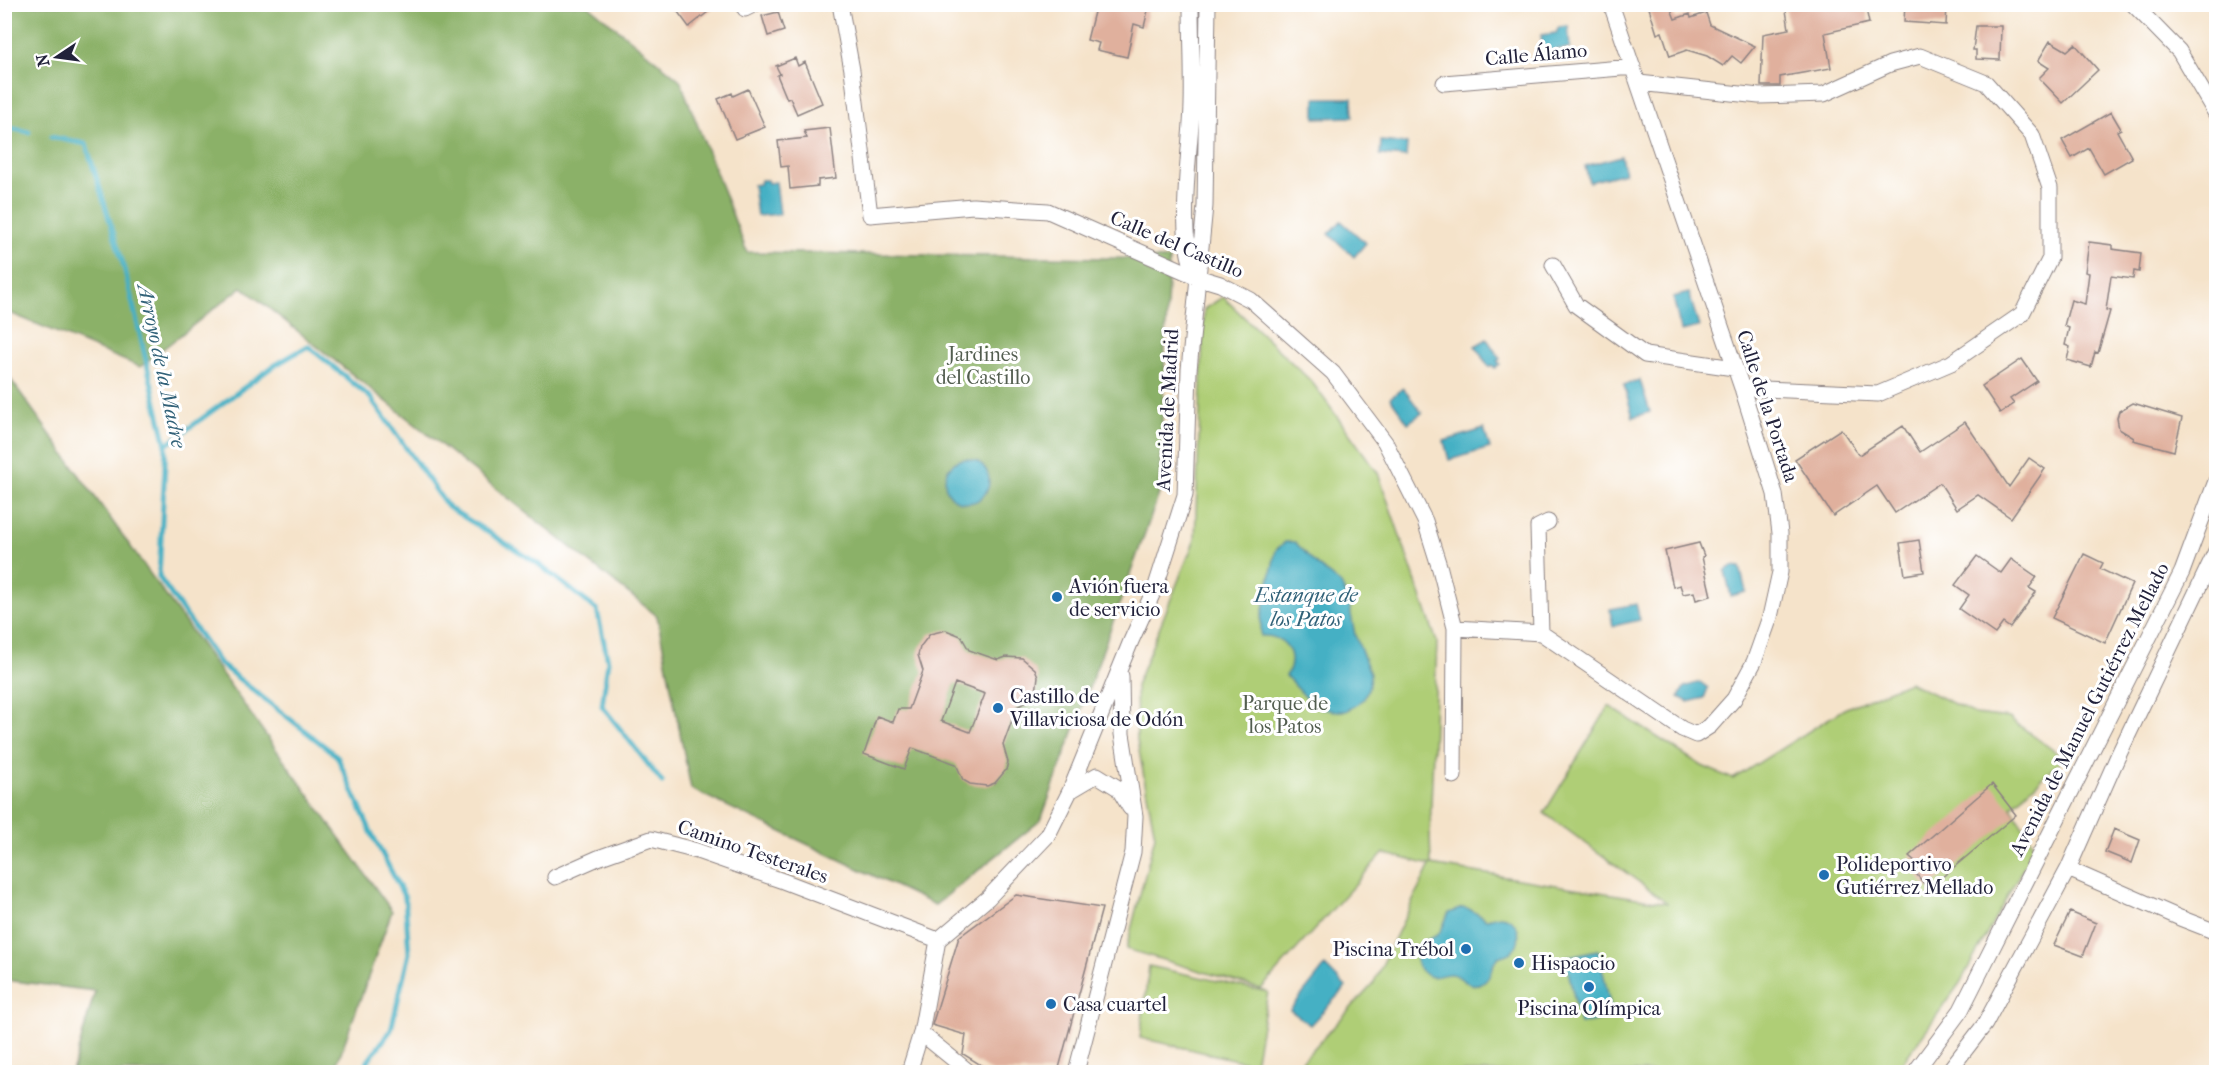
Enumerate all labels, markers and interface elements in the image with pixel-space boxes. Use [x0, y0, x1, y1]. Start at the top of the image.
north arrow [27, 27, 87, 87]
street label: Calle Álamo [1484, 38, 1588, 70]
text: N [32, 51, 53, 68]
street label: Calle del Castillo [1107, 206, 1247, 283]
water label: Arroyo de la Madre [132, 279, 191, 450]
street label: Avenida de Madrid [1152, 327, 1183, 493]
street label: Calle de la Portada [1732, 327, 1803, 486]
park label: Jardines del Castillo [936, 343, 1030, 389]
street label: Avenida de Manuel Gutiérrez Mellado [2005, 559, 2174, 861]
place label: Avión fuera de servicio [1068, 575, 1170, 621]
water label: Estanque de los Patos [1252, 583, 1358, 631]
marker: Avión fuera de servicio [1050, 590, 1064, 604]
place label: Castillo de Villaviciosa de Odón [1009, 685, 1184, 731]
park label: Parque de los Patos [1242, 692, 1328, 738]
marker: Castillo de Villaviciosa de Odón [991, 701, 1005, 715]
street label: Camino Testerales [675, 815, 831, 888]
place label: Polideportivo Gutiérrez Mellado [1836, 853, 1993, 899]
marker: Polideportivo Gutiérrez Mellado [1817, 868, 1831, 882]
place label: Piscina Trébol [1332, 938, 1454, 961]
marker: Piscina Trébol [1459, 942, 1473, 956]
place label: Hispaocio [1531, 952, 1615, 975]
marker: Hispaocio [1512, 956, 1526, 970]
marker: Piscina Olímpica [1582, 980, 1596, 994]
place label: Casa cuartel [1063, 993, 1168, 1016]
marker: Casa cuartel [1044, 997, 1058, 1011]
place label: Piscina Olímpica [1517, 997, 1662, 1020]

